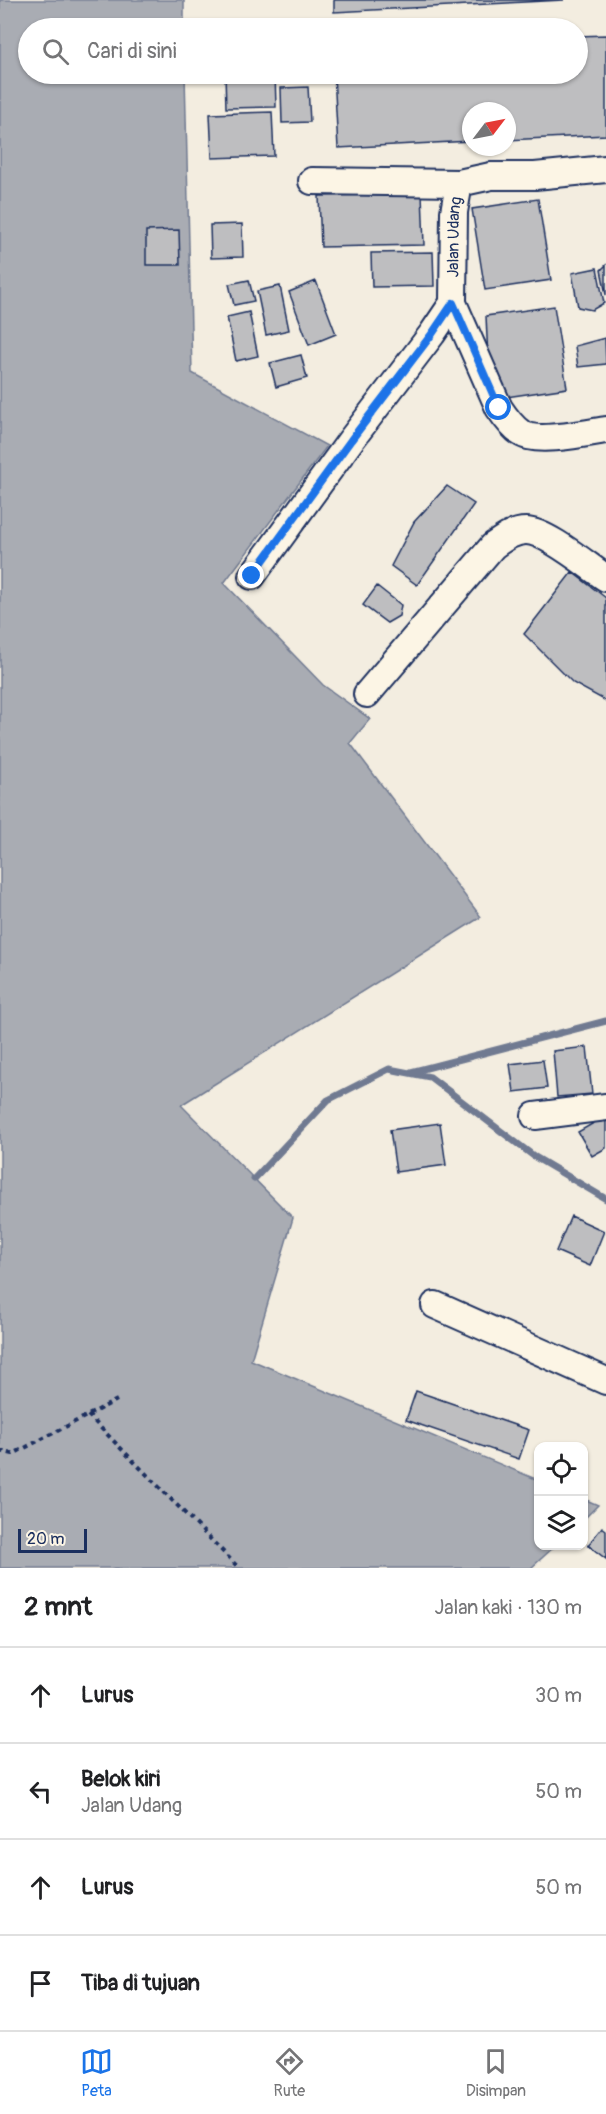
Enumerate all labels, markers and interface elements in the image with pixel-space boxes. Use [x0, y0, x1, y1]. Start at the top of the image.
search box [18, 18, 588, 84]
icon: search [39, 35, 72, 68]
text: Cari di sini [87, 37, 177, 65]
north arrow [462, 102, 516, 156]
street label: Jalan Udang [443, 195, 466, 278]
route start [485, 394, 511, 420]
route end [238, 562, 264, 588]
map controls [534, 1442, 588, 1550]
button: locate [534, 1442, 588, 1496]
button: layers [534, 1496, 588, 1550]
scale bar [18, 1526, 87, 1554]
text: 20 m [27, 1529, 65, 1549]
text: 2 mnt [24, 1591, 92, 1623]
text: Jalan kaki · 130 m [435, 1595, 582, 1620]
icon: ahead [24, 1679, 57, 1712]
text: Lurus [81, 1681, 133, 1709]
text: 30 m [535, 1683, 582, 1708]
text: Belok kiri [81, 1765, 160, 1793]
icon: left [24, 1775, 57, 1808]
text: 50 m [535, 1779, 582, 1804]
text: Jalan Udang [81, 1793, 182, 1818]
icon: ahead [24, 1871, 57, 1904]
text: Lurus [81, 1873, 133, 1901]
text: 50 m [535, 1875, 582, 1900]
icon: arrive [24, 1967, 57, 2000]
text: Tiba di tujuan [81, 1969, 200, 1997]
tab: Peta [80, 2045, 113, 2101]
tab: Rute [273, 2045, 306, 2101]
tab: Disimpan [466, 2045, 526, 2101]

